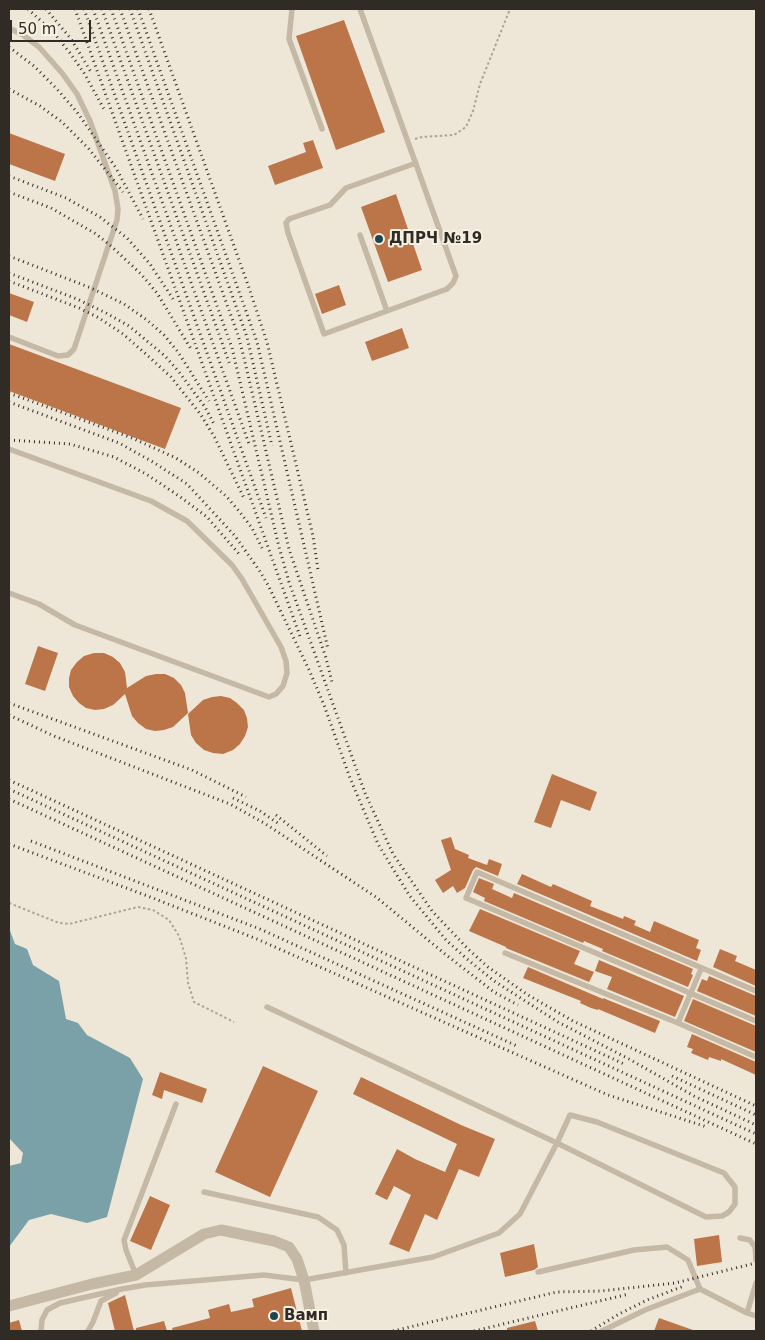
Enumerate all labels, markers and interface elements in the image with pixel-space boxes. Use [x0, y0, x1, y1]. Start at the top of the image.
scale bar [12, 10, 94, 42]
text: 50 m [18, 20, 56, 38]
place label: ДПРЧ №19 [389, 230, 482, 248]
marker: ДПРЧ №19 [373, 233, 385, 245]
place label: Вамп [284, 1307, 328, 1325]
marker: Вамп [268, 1310, 280, 1322]

